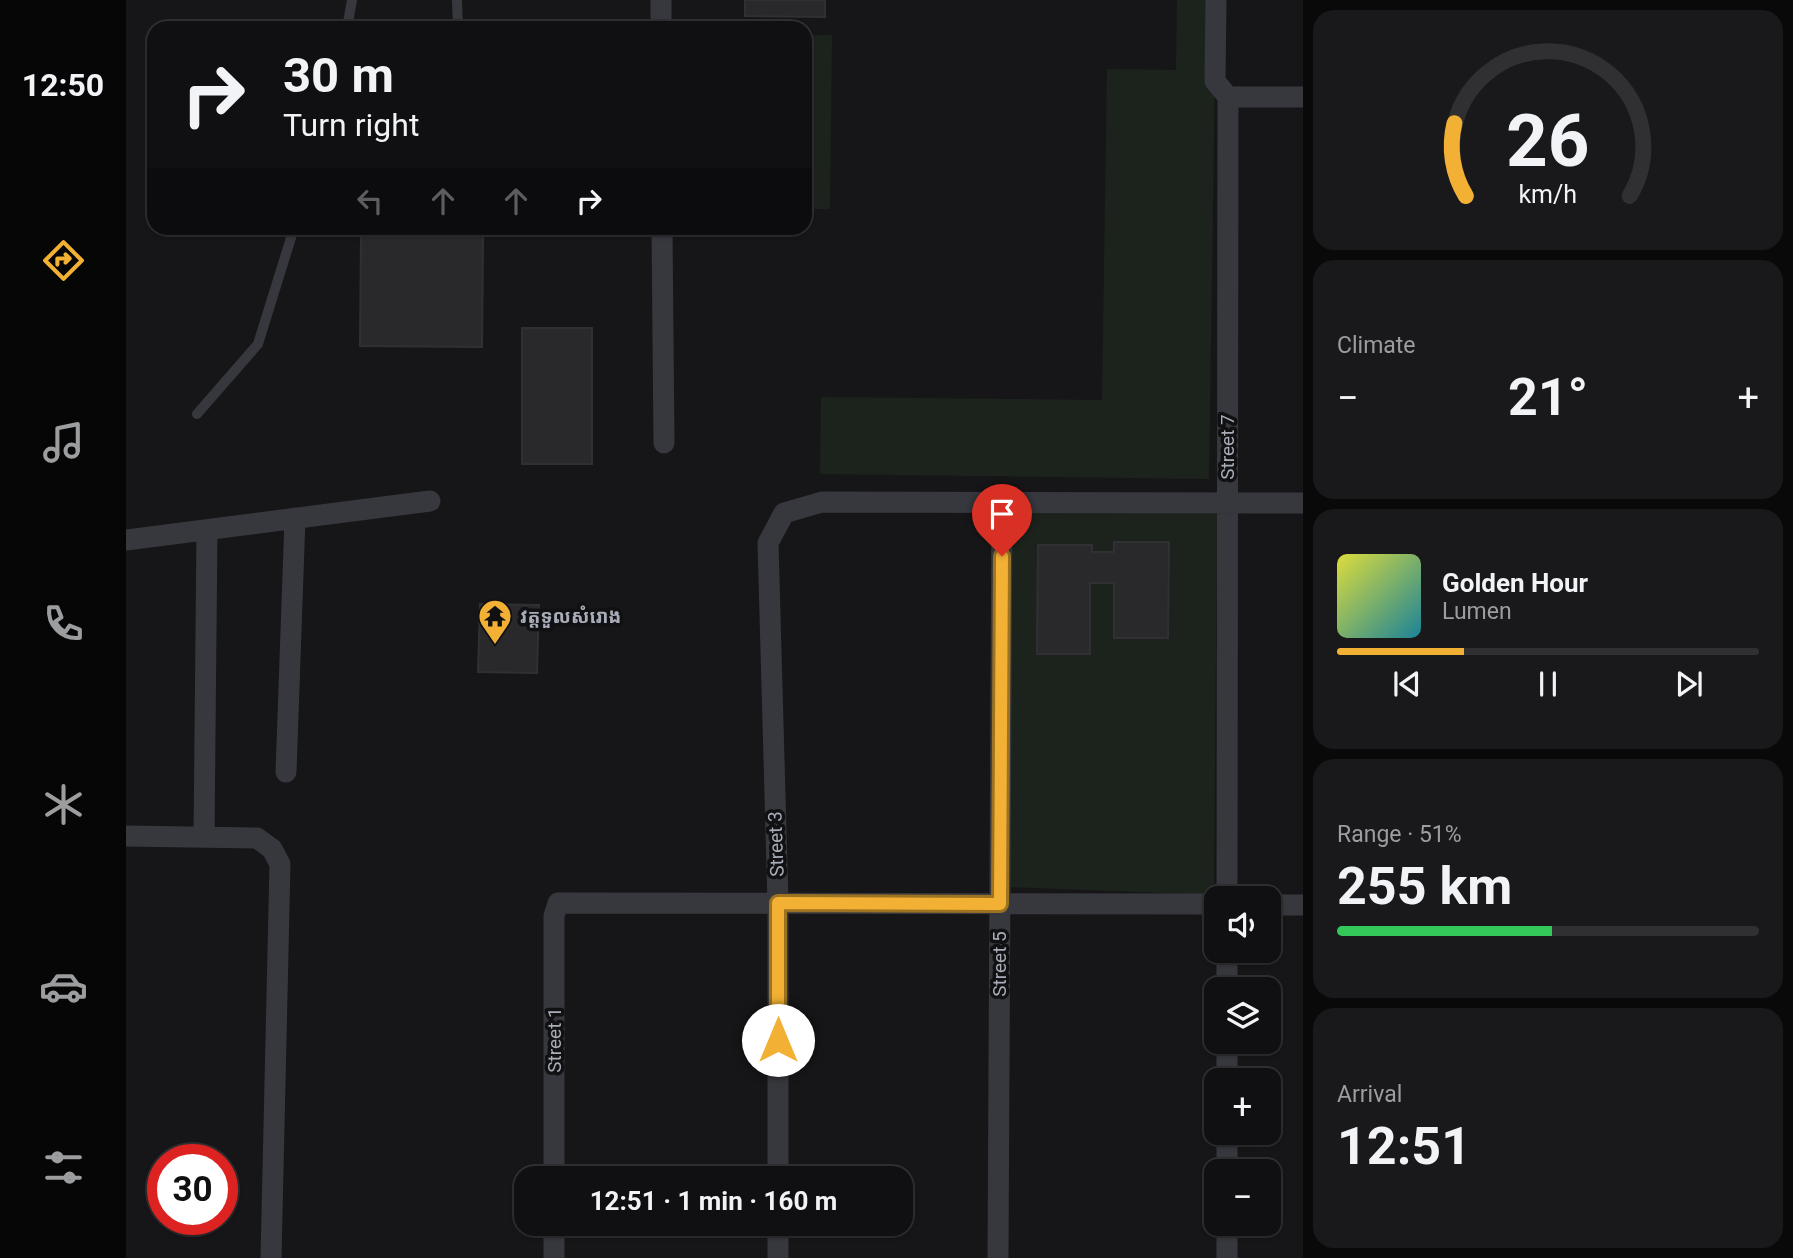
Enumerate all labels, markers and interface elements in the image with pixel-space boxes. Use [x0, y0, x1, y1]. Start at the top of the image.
text: 30 m [283, 47, 394, 104]
icon: right [168, 49, 259, 140]
text: 12:50 [22, 66, 104, 104]
text: 26 [1506, 98, 1590, 184]
text: Turn right [283, 106, 419, 144]
text: km/h [1519, 180, 1577, 209]
icon: left [351, 182, 389, 220]
icon: ahead [424, 182, 462, 220]
icon: ahead [497, 182, 535, 220]
icon: right [570, 182, 608, 220]
icon: directions [39, 236, 88, 285]
text: Climate [1337, 332, 1416, 359]
text: 21° [1508, 367, 1588, 428]
text: − [1337, 376, 1359, 420]
text: + [1737, 376, 1759, 420]
street label: Street 7 [1216, 414, 1239, 480]
icon: music [39, 418, 88, 467]
pin [972, 484, 1032, 556]
icon: arrive [983, 495, 1021, 533]
text: Golden Hour [1442, 568, 1588, 598]
temple icon: វត្តទួលសំរោង [476, 597, 514, 646]
text: Lumen [1442, 598, 1512, 625]
icon: phone [39, 599, 88, 648]
place label: វត្តទួលសំរោង [520, 605, 621, 628]
icon: previous [1388, 665, 1426, 703]
icon: pause [1529, 665, 1567, 703]
icon: next [1670, 665, 1708, 703]
icon: climate [39, 780, 88, 829]
street label: Street 3 [763, 811, 789, 877]
text: Range · 51% [1337, 821, 1462, 848]
text: 255 km [1337, 856, 1512, 917]
map controls [1204, 886, 1281, 1236]
button: sound [1204, 886, 1281, 963]
street label: Street 5 [988, 931, 1011, 997]
icon: car [39, 962, 88, 1011]
button: layers [1204, 977, 1281, 1054]
position arrow [741, 1003, 815, 1077]
street label: Street 1 [543, 1007, 566, 1073]
button: + [1204, 1068, 1281, 1145]
text: Arrival [1337, 1081, 1402, 1108]
text: 12:51 [1337, 1116, 1471, 1177]
icon: filters [39, 1143, 88, 1192]
speed limit sign: 30 [147, 1144, 238, 1235]
button: − [1204, 1159, 1281, 1236]
text: 12:51 · 1 min · 160 m [590, 1186, 837, 1216]

